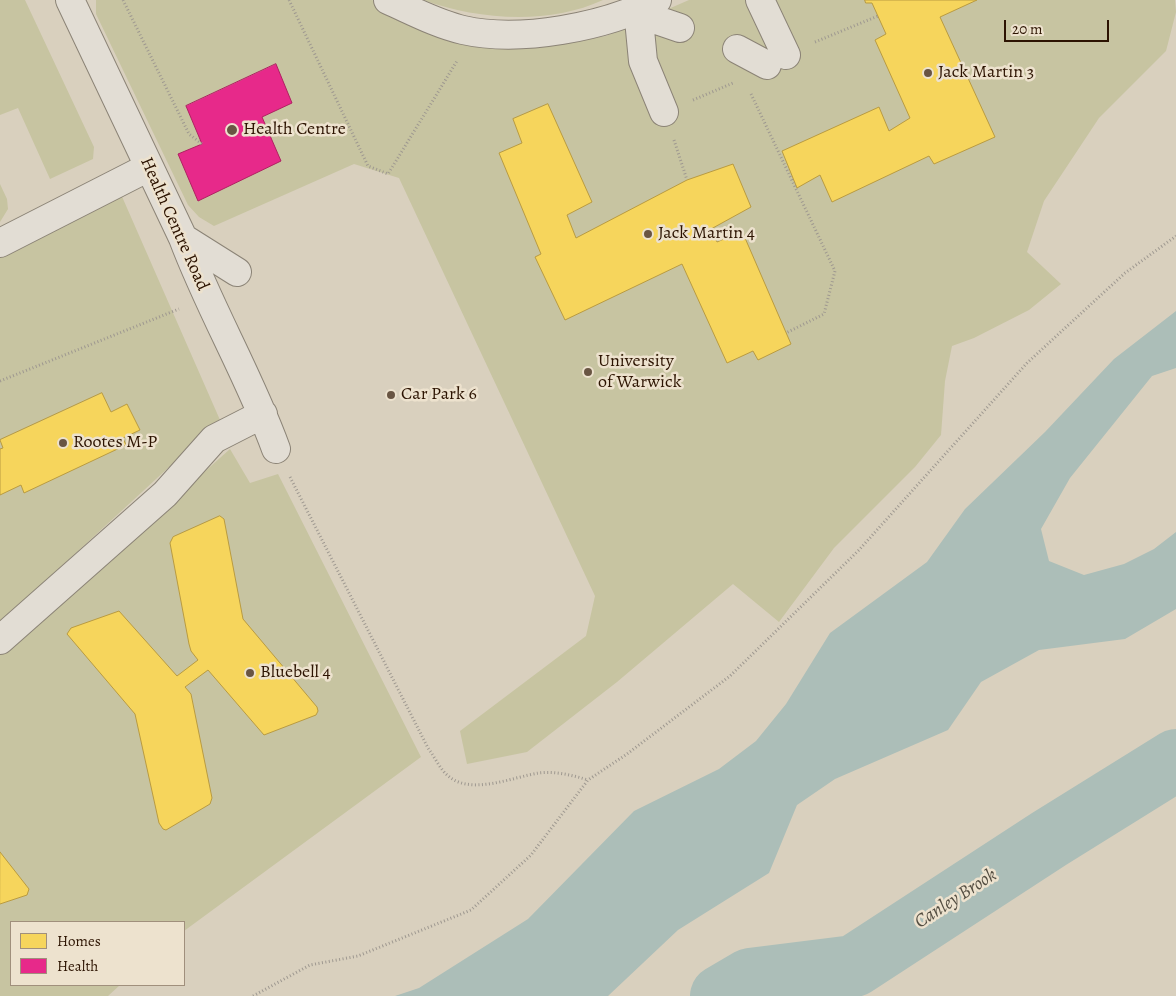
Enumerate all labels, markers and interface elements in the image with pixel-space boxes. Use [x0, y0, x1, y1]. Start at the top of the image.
scale bar [1006, 10, 1111, 42]
text: 20 m [1012, 19, 1043, 39]
place label: Jack Martin 3 [938, 62, 1034, 84]
marker: Jack Martin 3 [922, 67, 934, 79]
place label: Health Centre [243, 119, 346, 141]
marker: Health Centre [225, 123, 239, 137]
street label: Health Centre Road [135, 154, 213, 294]
place label: Jack Martin 4 [658, 223, 755, 245]
marker: Jack Martin 4 [642, 228, 654, 240]
place label: University of Warwick [598, 351, 682, 394]
marker: University of Warwick [582, 366, 594, 378]
place label: Car Park 6 [401, 384, 477, 406]
marker: Car Park 6 [385, 389, 397, 401]
place label: Rootes M-P [73, 432, 157, 454]
marker: Rootes M-P [57, 437, 69, 449]
place label: Bluebell 4 [260, 662, 331, 684]
marker: Bluebell 4 [244, 667, 256, 679]
water label: Canley Brook [911, 864, 1001, 934]
legend [10, 921, 185, 986]
text: Homes [57, 931, 101, 951]
text: Health [57, 956, 98, 976]

